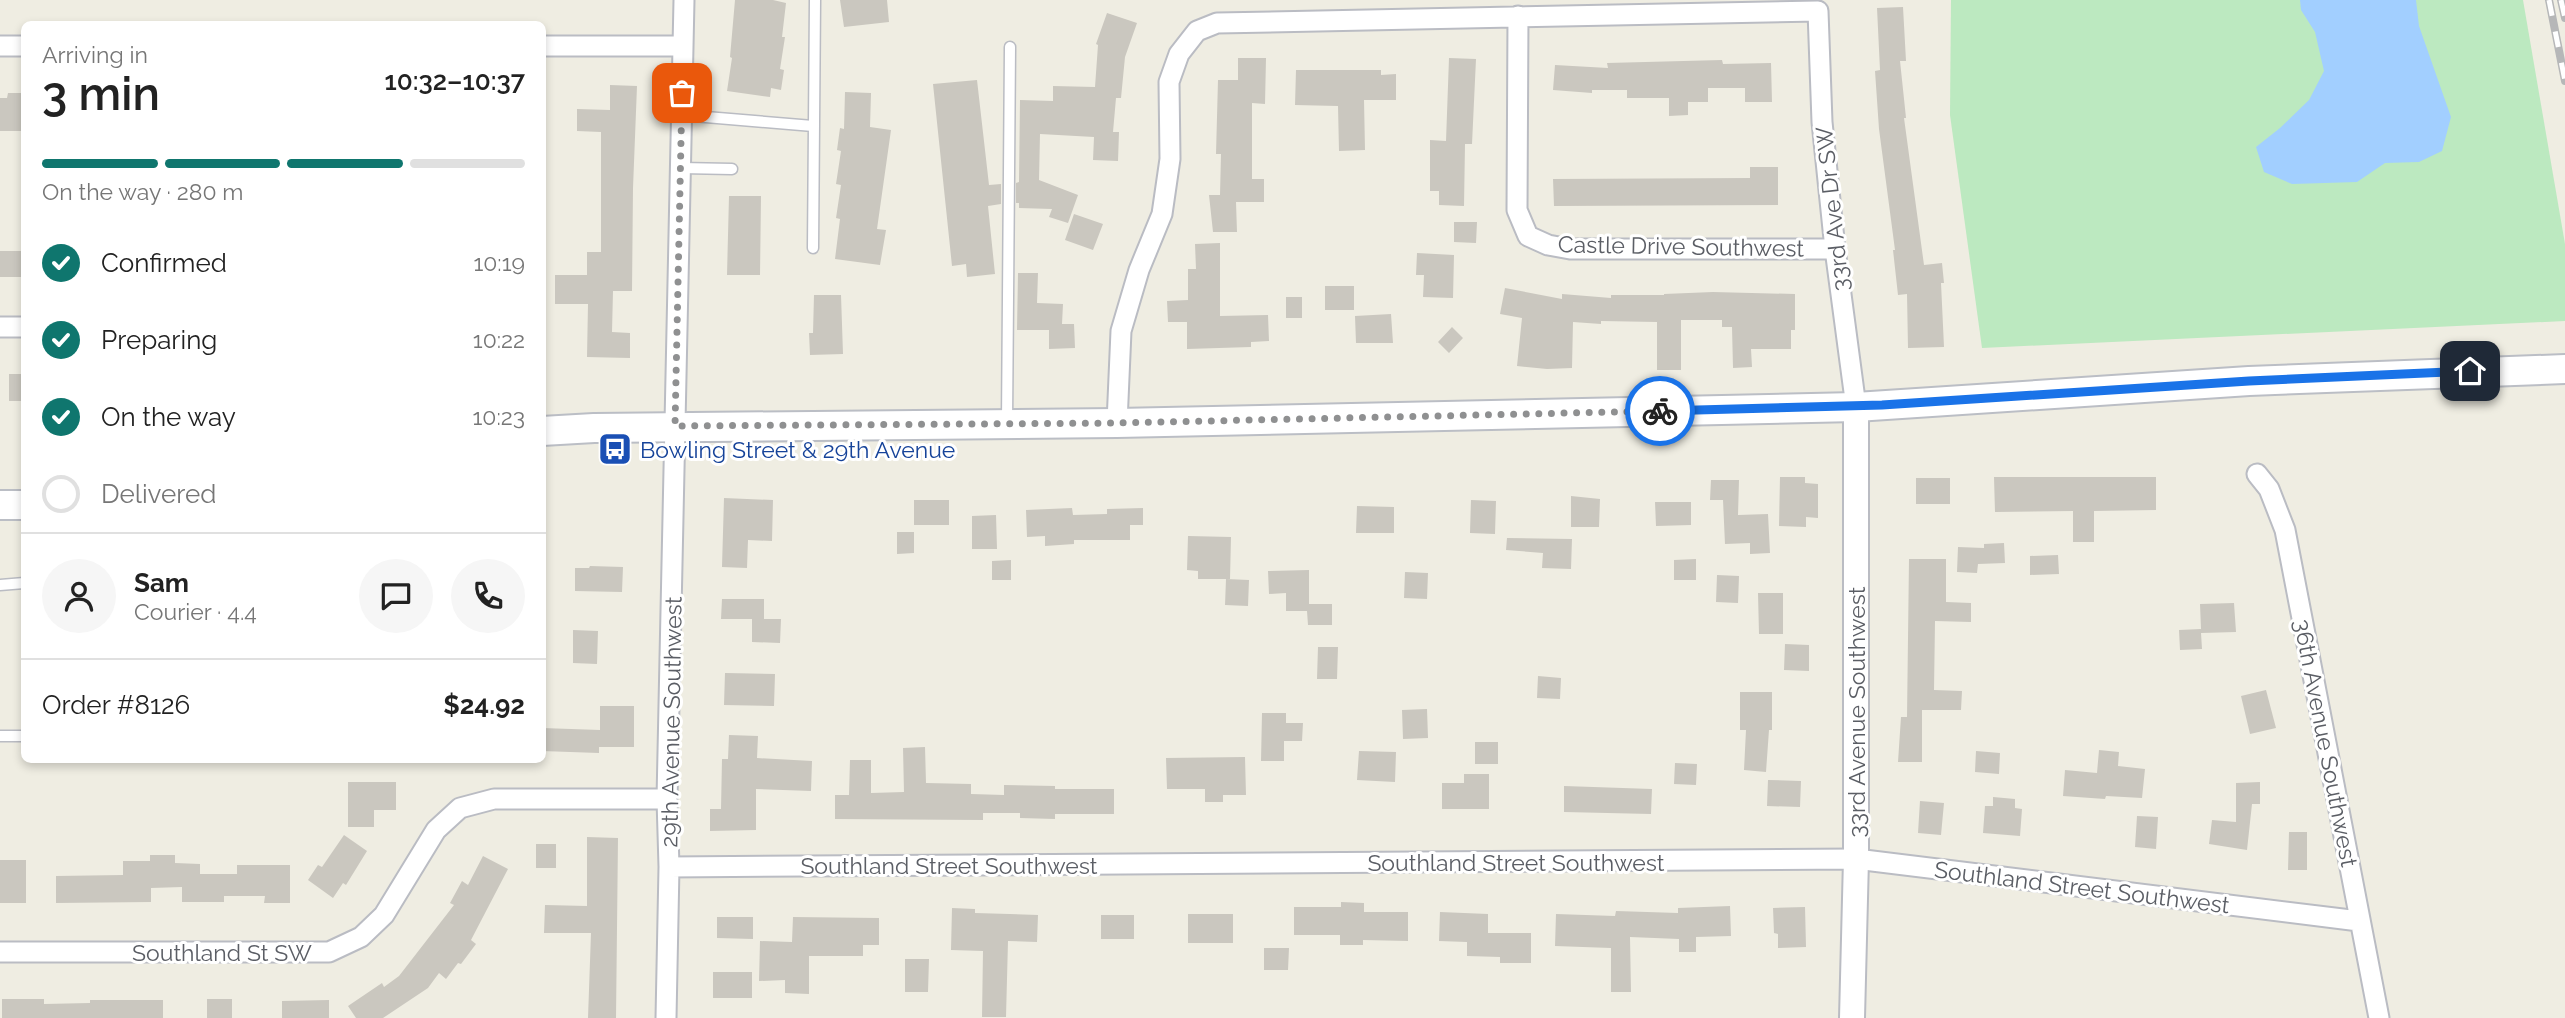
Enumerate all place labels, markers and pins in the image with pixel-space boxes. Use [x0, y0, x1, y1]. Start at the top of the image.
pin [652, 63, 712, 123]
pin [2440, 341, 2500, 401]
bus stop icon: Bowling Street & 29th Avenue [596, 430, 634, 468]
place label: Bowling Street & 29th Avenue [640, 436, 955, 463]

